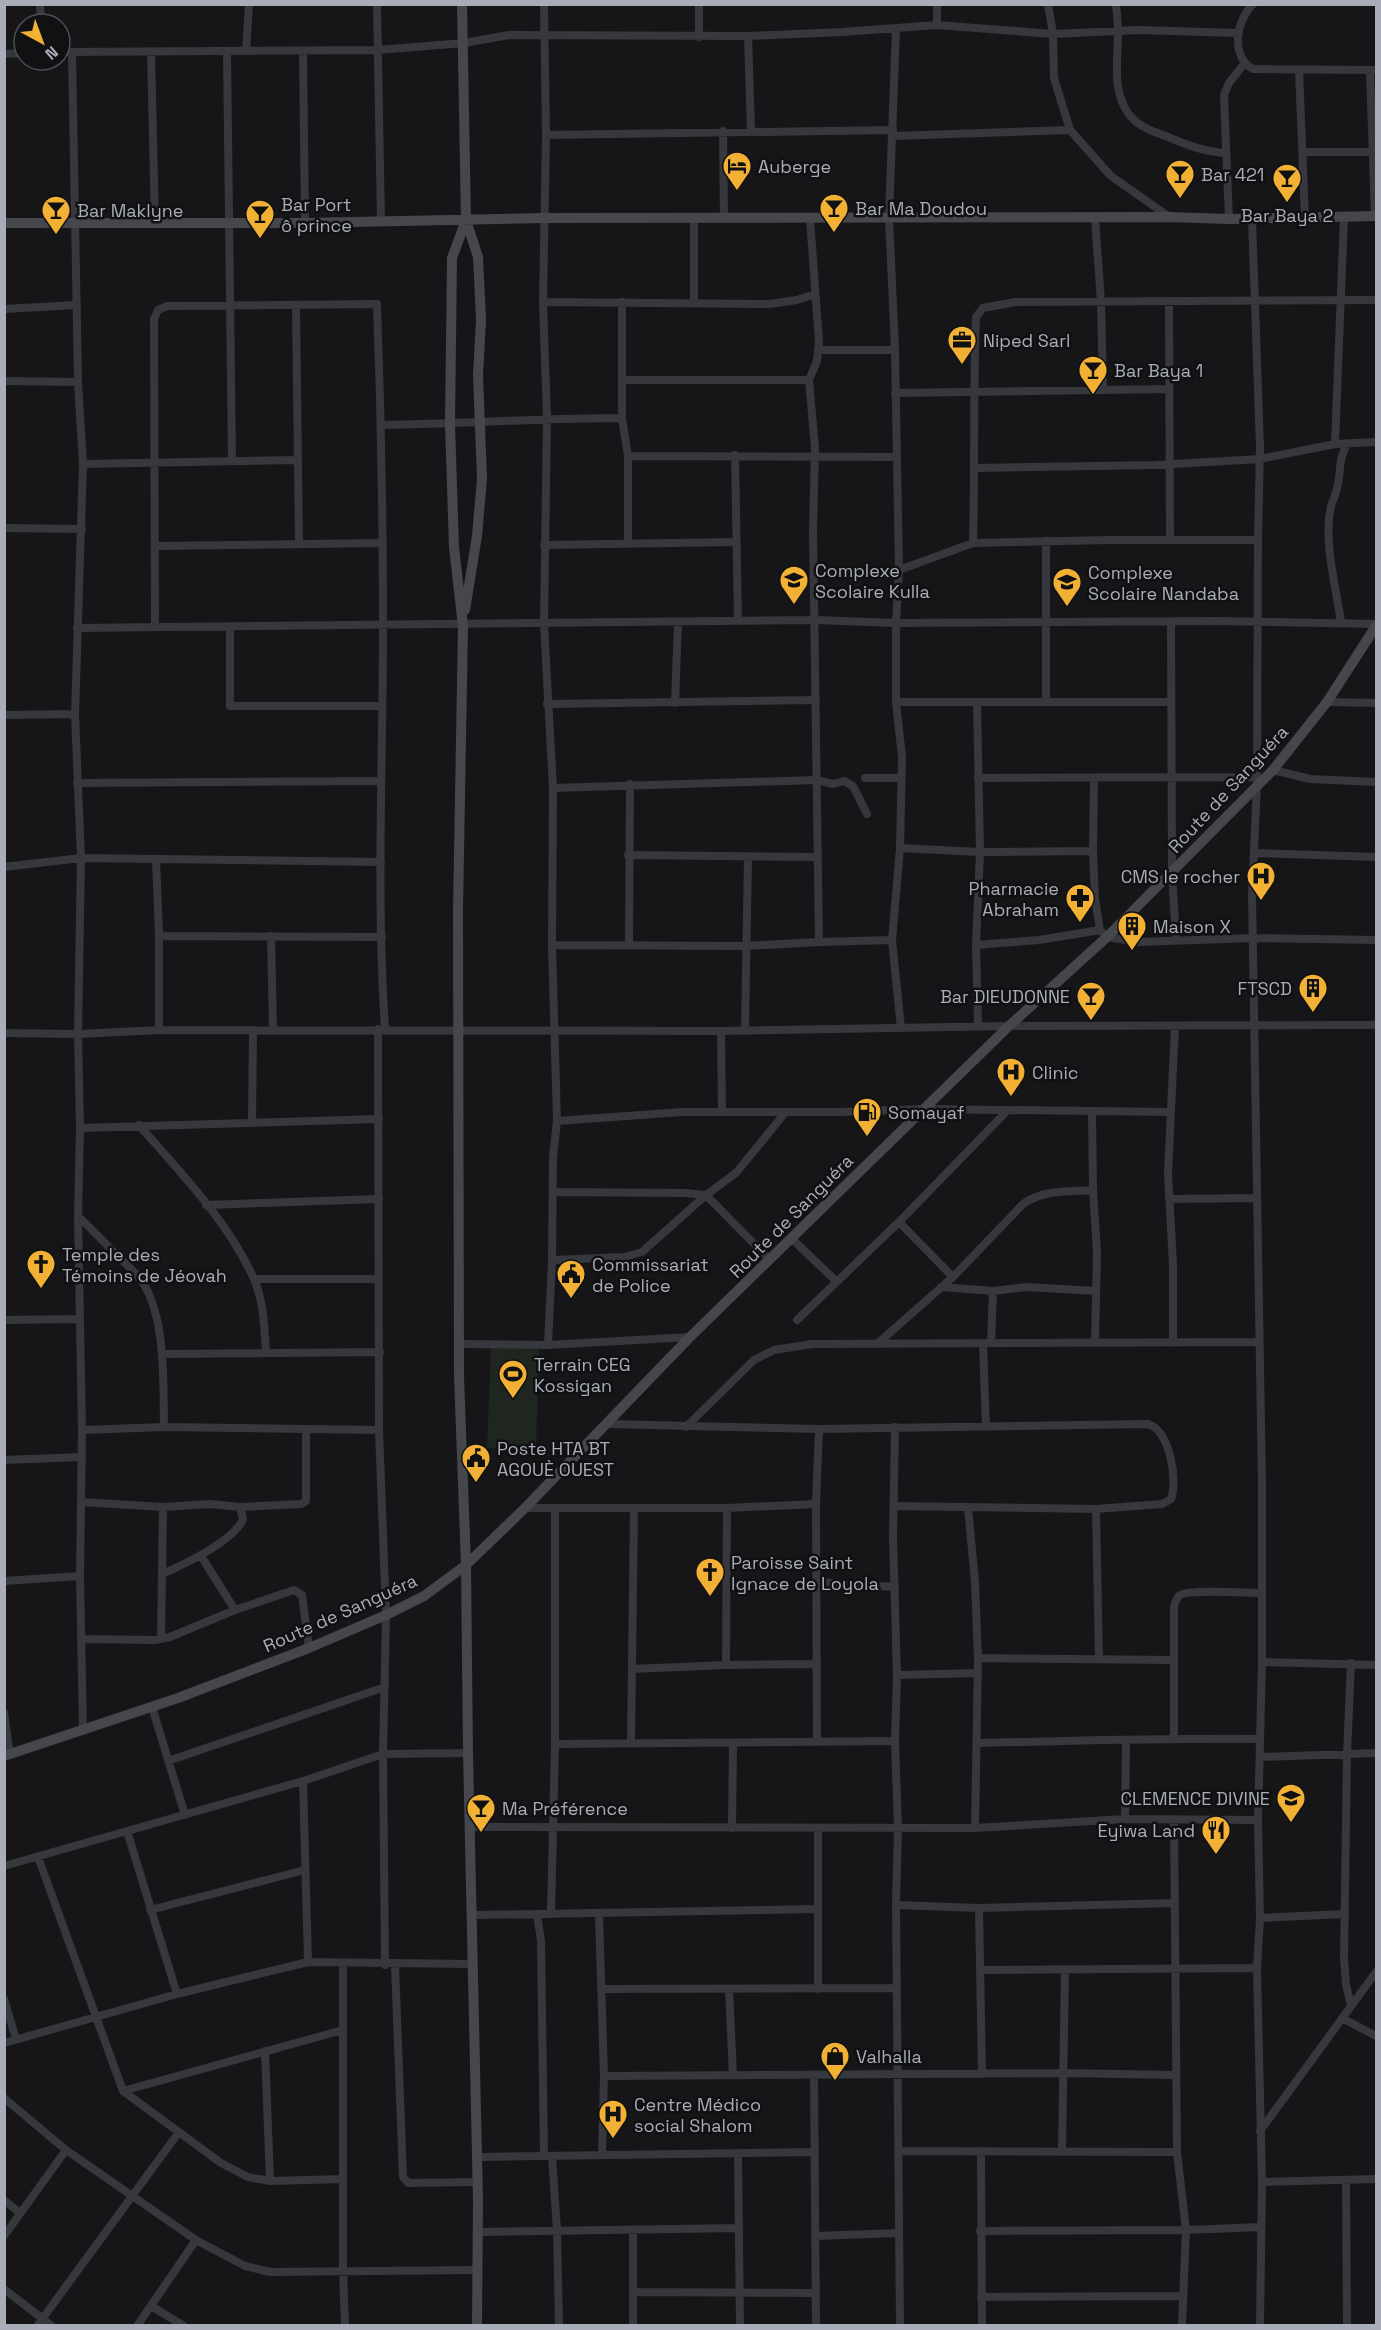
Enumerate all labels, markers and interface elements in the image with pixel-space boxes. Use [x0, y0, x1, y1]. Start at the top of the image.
north arrow [12, 12, 72, 72]
text: N [41, 41, 62, 64]
hotel icon: Auberge [721, 150, 753, 192]
place label: Auberge [758, 155, 831, 178]
bar icon: Bar 421 [1164, 158, 1196, 200]
bar icon: Bar Baya 2 [1271, 162, 1303, 204]
place label: Bar 421 [1201, 163, 1264, 186]
bar icon: Bar Ma Doudou [818, 192, 850, 234]
place label: Bar Port ô prince [281, 193, 352, 237]
bar icon: Bar Maklyne [40, 194, 72, 236]
place label: Bar Ma Doudou [855, 197, 987, 220]
bar icon: Bar Port ô prince [244, 198, 276, 240]
place label: Bar Maklyne [77, 199, 183, 222]
place label: Bar Baya 2 [1241, 204, 1333, 227]
office icon: Niped Sarl [946, 324, 978, 366]
place label: Niped Sarl [983, 329, 1070, 352]
bar icon: Bar Baya 1 [1077, 354, 1109, 396]
place label: Bar Baya 1 [1114, 359, 1203, 382]
place label: Complexe Scolaire Kulla [815, 559, 930, 603]
place label: Complexe Scolaire Nandaba [1088, 561, 1239, 605]
school or university icon: Complexe Scolaire Kulla [778, 564, 810, 606]
school or university icon: Complexe Scolaire Nandaba [1051, 566, 1083, 608]
street label: Route de Sanguéra [1163, 720, 1293, 858]
hospital icon: CMS le rocher [1245, 860, 1277, 902]
place label: CMS le rocher [1121, 865, 1240, 888]
place label: Pharmacie Abraham [969, 877, 1059, 921]
pharmacy icon: Pharmacie Abraham [1064, 882, 1096, 924]
building icon: Maison X [1116, 910, 1148, 952]
place label: Maison X [1153, 915, 1231, 938]
building icon: FTSCD [1297, 972, 1329, 1014]
place label: FTSCD [1238, 977, 1292, 1000]
bar icon: Bar DIEUDONNE [1075, 980, 1107, 1022]
place label: Bar DIEUDONNE [940, 985, 1070, 1008]
hospital icon: Clinic [995, 1056, 1027, 1098]
place label: Clinic [1032, 1061, 1079, 1084]
fuel station icon: Somayaf [851, 1096, 883, 1138]
place label: Somayaf [888, 1101, 965, 1124]
street label: Route de Sanguéra [724, 1149, 858, 1283]
place label: Temple des Témoins de Jéovah [62, 1243, 227, 1287]
church icon: Temple des Témoins de Jéovah [25, 1248, 57, 1290]
place label: Commissariat de Police [592, 1253, 709, 1297]
public building icon: Commissariat de Police [555, 1258, 587, 1300]
place label: Terrain CEG Kossigan [534, 1353, 631, 1397]
sports icon: Terrain CEG Kossigan [497, 1358, 529, 1400]
place label: Poste HTA BT AGOUÈ OUEST [497, 1437, 614, 1481]
public building icon: Poste HTA BT AGOUÈ OUEST [460, 1442, 492, 1484]
place label: Paroisse Saint Ignace de Loyola [731, 1551, 879, 1595]
church icon: Paroisse Saint Ignace de Loyola [694, 1556, 726, 1598]
street label: Route de Sanguéra [259, 1569, 421, 1657]
school or university icon: CLEMENCE DIVINE [1275, 1782, 1307, 1824]
place label: CLEMENCE DIVINE [1121, 1787, 1270, 1810]
bar icon: Ma Préférence [465, 1792, 497, 1834]
place label: Ma Préférence [502, 1797, 628, 1820]
restaurant icon: Eyiwa Land [1200, 1814, 1232, 1856]
place label: Eyiwa Land [1097, 1819, 1195, 1842]
shop icon: Valhalla [819, 2040, 851, 2082]
place label: Valhalla [856, 2045, 922, 2068]
place label: Centre Médico social Shalom [634, 2093, 761, 2137]
hospital icon: Centre Médico social Shalom [597, 2098, 629, 2140]

